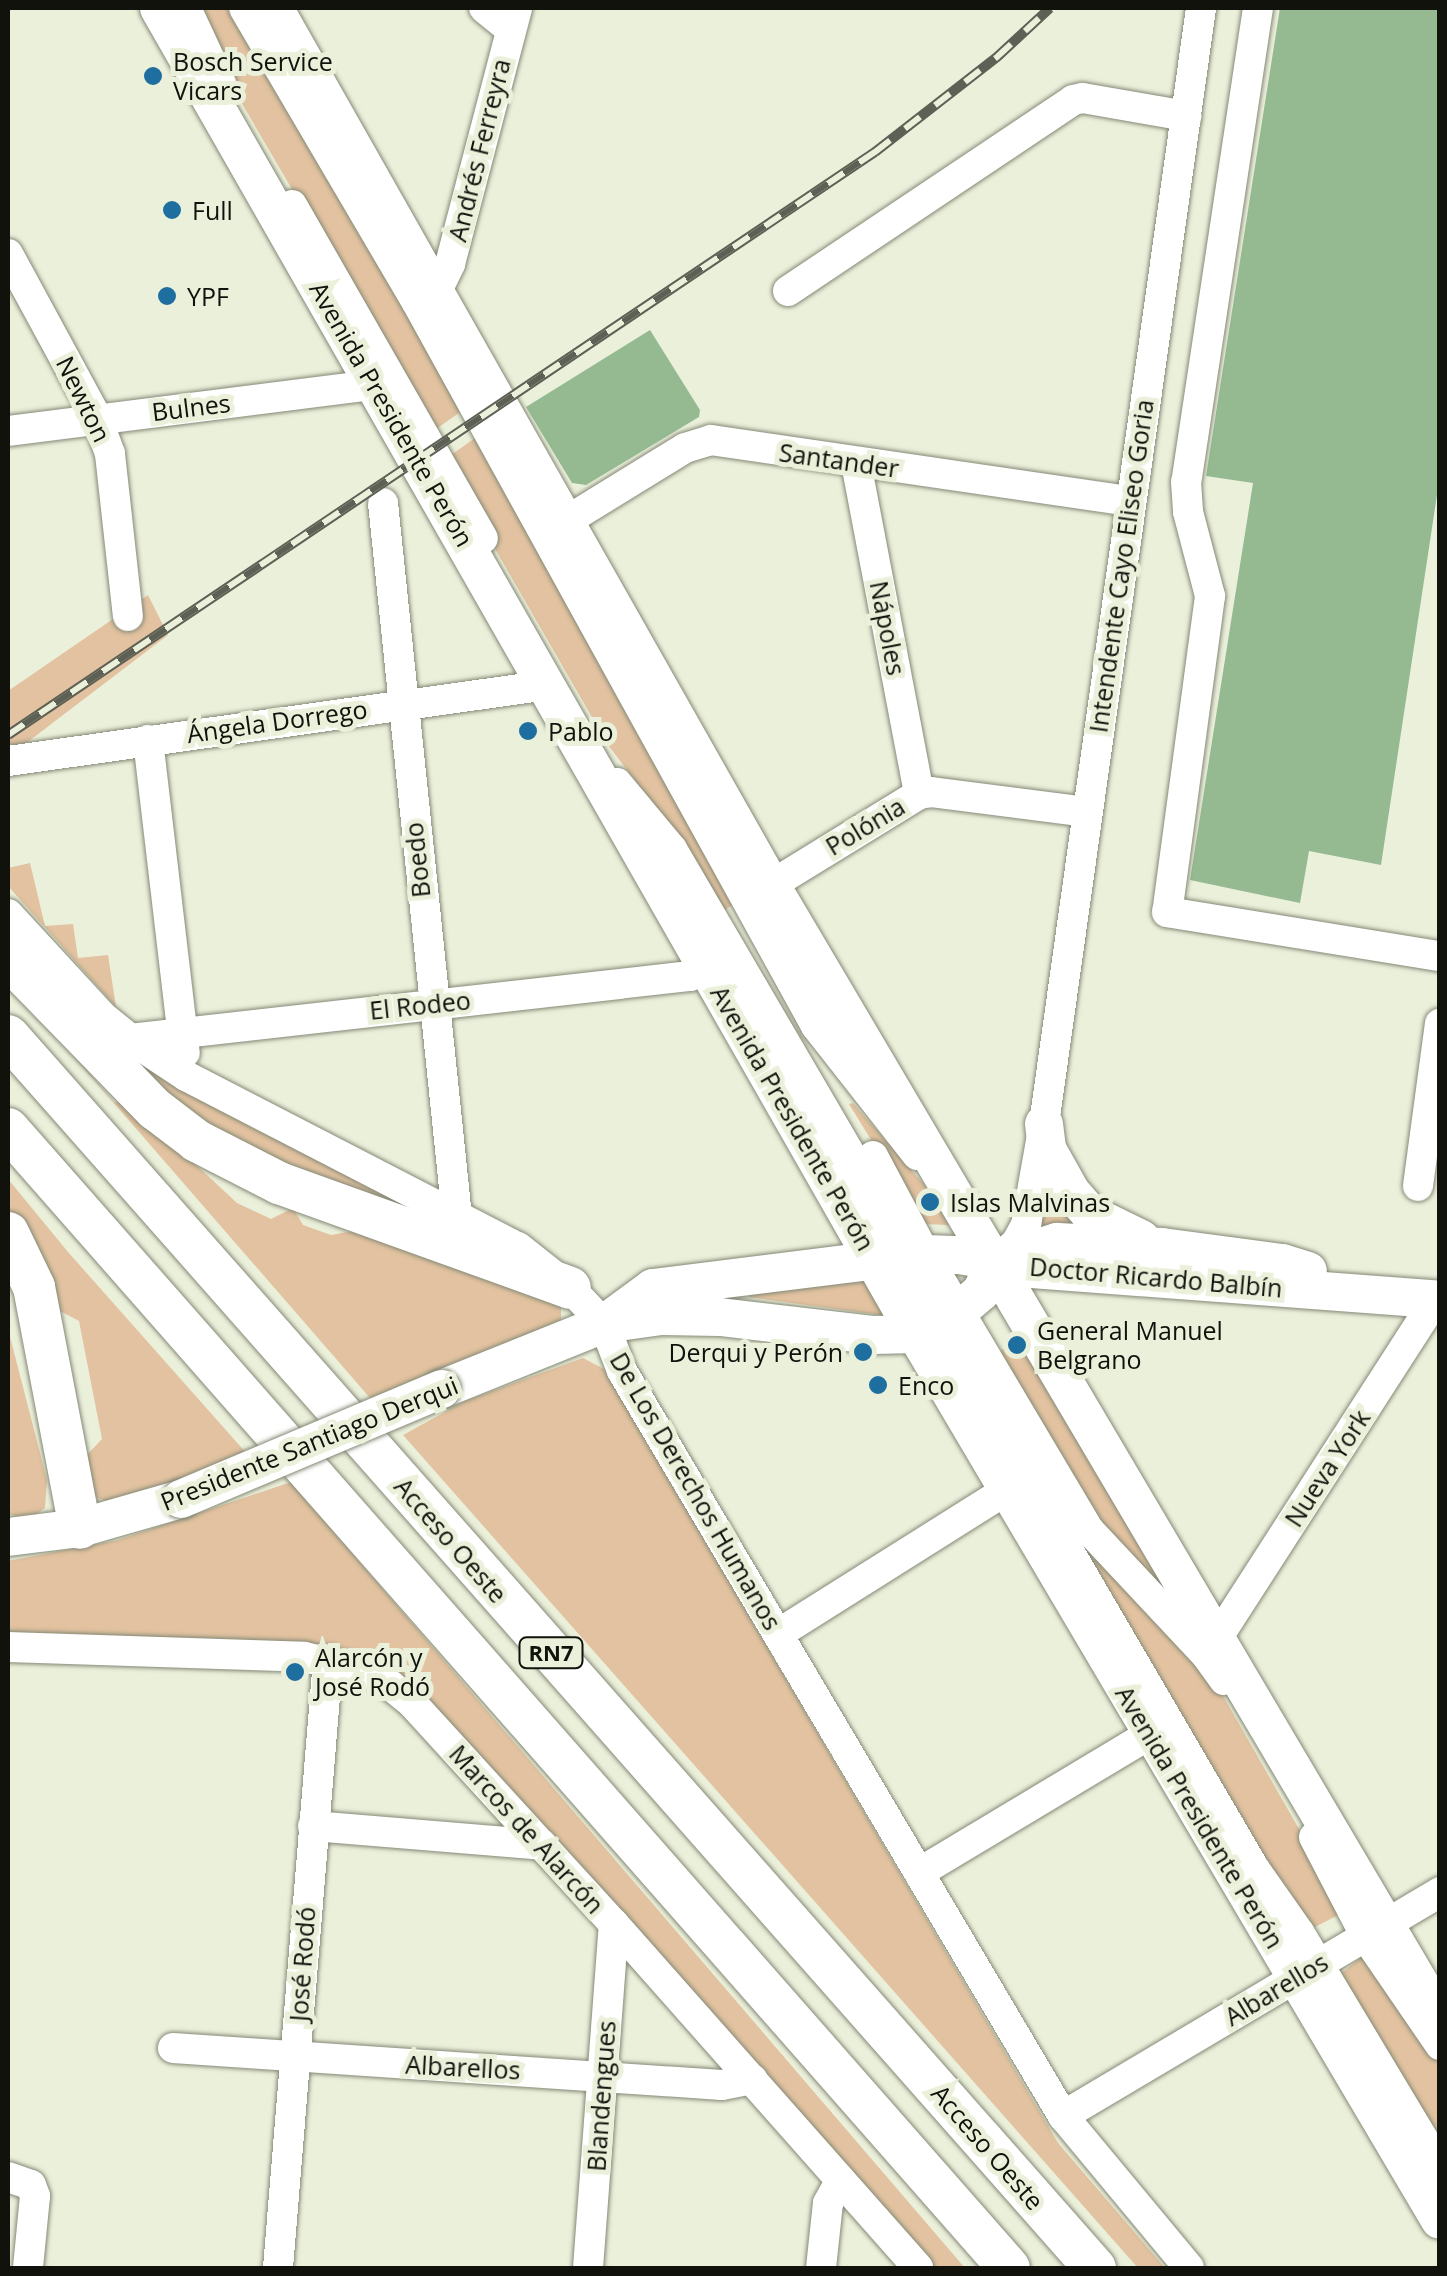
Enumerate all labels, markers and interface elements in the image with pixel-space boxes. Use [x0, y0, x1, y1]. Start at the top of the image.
place label: Bosch Service Vicars [173, 47, 333, 106]
street label: Andrés Ferreyra [442, 56, 516, 244]
marker: Bosch Service Vicars [142, 65, 164, 87]
place label: Full [192, 195, 233, 225]
marker: Full [161, 199, 183, 221]
street label: Avenida Presidente Perón [304, 276, 480, 552]
place label: YPF [187, 281, 229, 311]
marker: YPF [156, 285, 178, 307]
street label: Newton [50, 351, 118, 447]
street label: Bulnes [150, 387, 232, 427]
street label: Intendente Cayo Eliseo Goria [1083, 398, 1159, 734]
street label: Santander [777, 437, 901, 483]
street label: Nápoles [864, 578, 912, 678]
street label: Ángela Dorrego [185, 694, 369, 748]
place label: Pablo [548, 716, 614, 746]
marker: Pablo [517, 720, 539, 742]
street label: Polónia [820, 791, 910, 861]
street label: Boedo [398, 821, 436, 899]
street label: Avenida Presidente Perón [705, 980, 881, 1256]
street label: El Rodeo [368, 985, 472, 1025]
place label: Islas Malvinas [950, 1187, 1110, 1217]
marker: Islas Malvinas [919, 1191, 941, 1213]
street label: Doctor Ricardo Balbín [1028, 1251, 1284, 1303]
place label: General Manuel Belgrano [1037, 1316, 1223, 1375]
marker: General Manuel Belgrano [1006, 1334, 1028, 1356]
place label: Derqui y Perón [668, 1337, 843, 1367]
marker: Derqui y Perón [852, 1341, 874, 1363]
street label: De Los Derechos Humanos [604, 1347, 788, 1635]
street label: Presidente Santiago Derqui [156, 1370, 462, 1516]
place label: Enco [898, 1370, 954, 1400]
marker: Enco [867, 1374, 889, 1396]
street label: Nueva York [1278, 1404, 1376, 1532]
street label: Acceso Oeste [389, 1471, 513, 1609]
road number: RN7 [518, 1636, 584, 1670]
place label: Alarcón y José Rodó [315, 1643, 430, 1702]
marker: Alarcón y José Rodó [284, 1661, 306, 1683]
street label: Avenida Presidente Perón [1110, 1680, 1290, 1954]
street label: Marcos de Alarcón [443, 1739, 611, 1919]
street label: José Rodó [283, 1906, 321, 2022]
street label: Albarellos [1219, 1946, 1333, 2032]
street label: Blandengues [581, 2020, 621, 2172]
street label: Albarellos [405, 2049, 521, 2085]
street label: Acceso Oeste [926, 2078, 1050, 2216]

